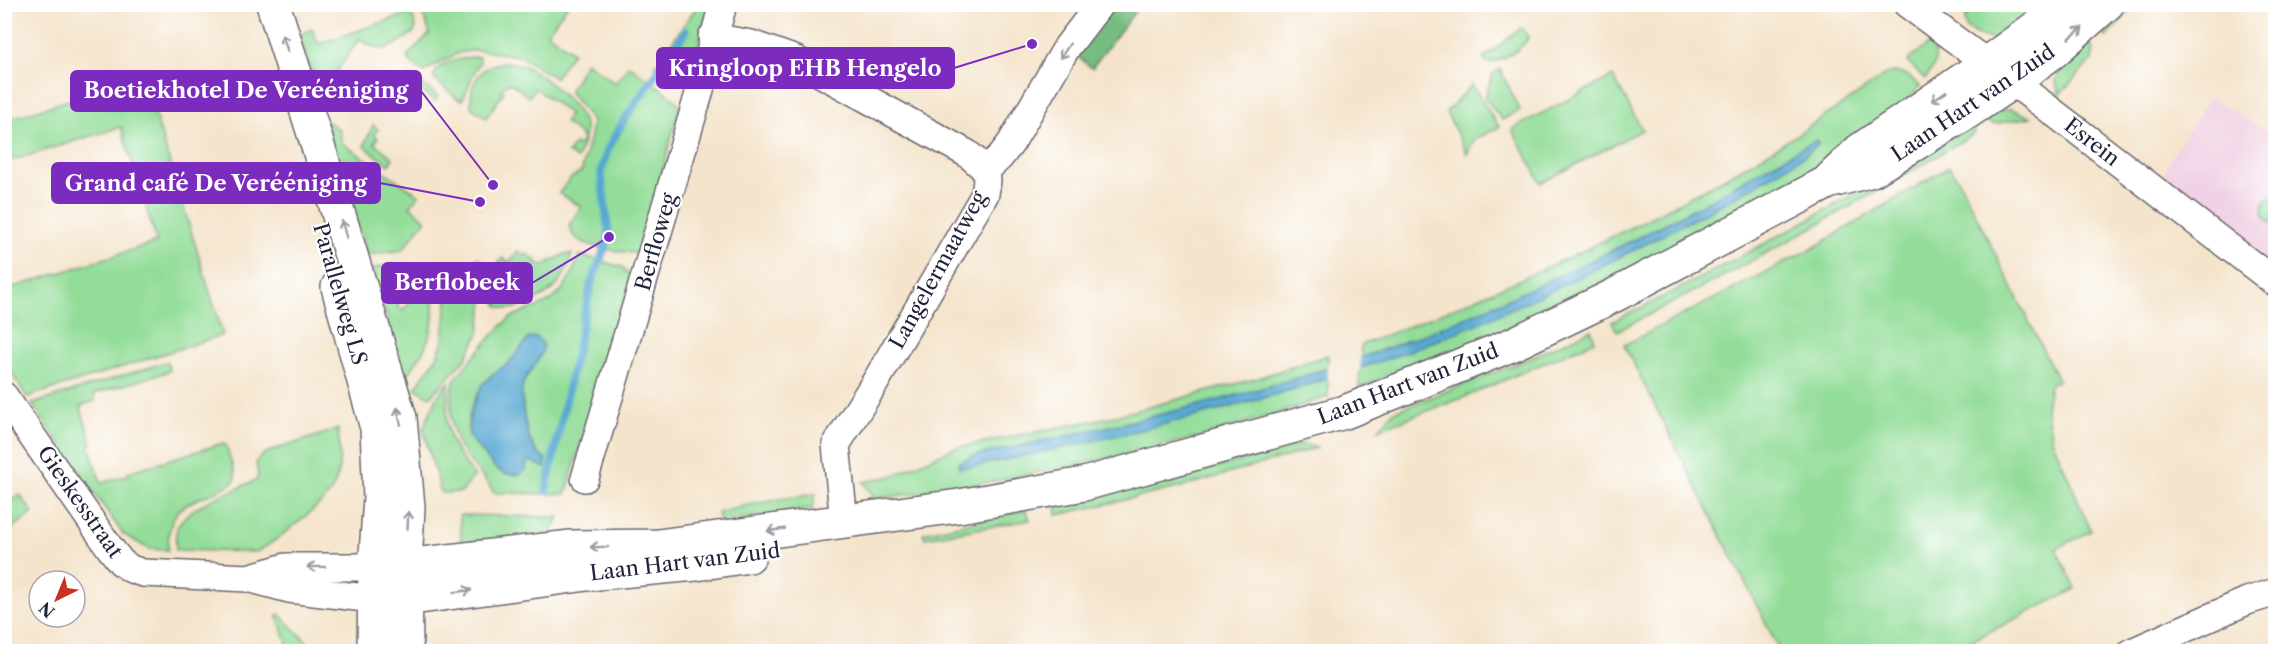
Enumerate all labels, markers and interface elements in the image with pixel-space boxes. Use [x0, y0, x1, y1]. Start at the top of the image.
one-way arrow [2067, 27, 2083, 40]
one-way arrow [279, 34, 290, 53]
street label: Laan Hart van Zuid [1886, 39, 2059, 166]
one-way arrow [1059, 43, 1071, 59]
callout: Kringloop EHB Hengelo [657, 48, 954, 88]
text: Kringloop EHB Hengelo [668, 55, 942, 82]
callout: Boetiekhotel De Verééniging [71, 71, 421, 111]
text: Boetiekhotel De Verééniging [83, 77, 410, 104]
one-way arrow [1931, 90, 1948, 102]
street label: Esrein [2060, 112, 2125, 171]
callout: Grand café De Verééniging [52, 163, 380, 203]
text: Grand café De Verééniging [65, 170, 369, 197]
street label: Langelermaatweg [884, 186, 992, 353]
street label: Berfloweg [630, 189, 682, 294]
street label: Parallelweg LS [308, 220, 373, 368]
one-way arrow [338, 220, 349, 239]
callout: Berflobeek [382, 263, 532, 303]
text: Berflobeek [394, 269, 520, 296]
street label: Laan Hart van Zuid [1314, 337, 1502, 430]
one-way arrow [393, 406, 404, 426]
street label: Gieskesstraat [33, 441, 129, 563]
one-way arrow [402, 510, 413, 530]
one-way arrow [767, 525, 787, 536]
street label: Laan Hart van Zuid [588, 537, 782, 586]
one-way arrow [590, 541, 610, 552]
one-way arrow [307, 561, 327, 573]
north arrow [27, 569, 87, 629]
one-way arrow [453, 585, 473, 596]
text: N [35, 598, 59, 622]

